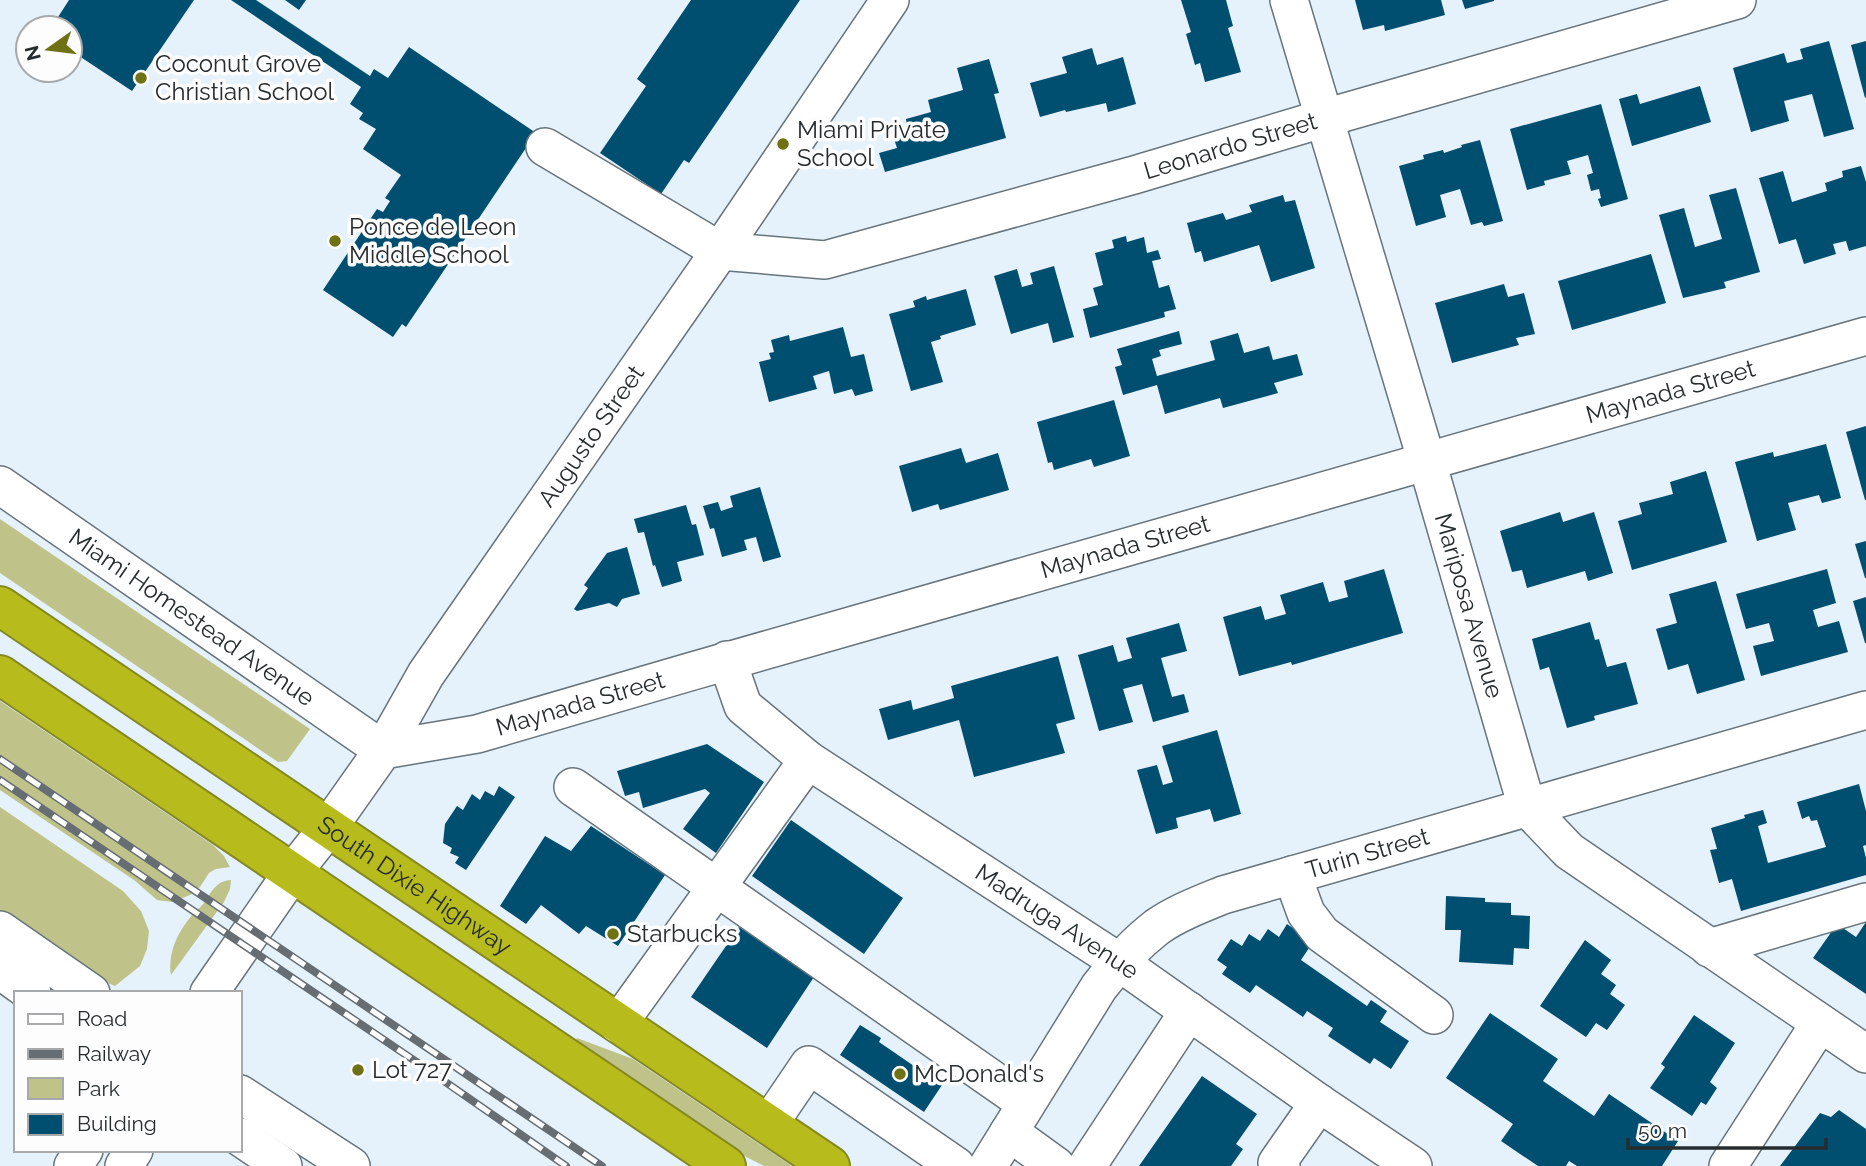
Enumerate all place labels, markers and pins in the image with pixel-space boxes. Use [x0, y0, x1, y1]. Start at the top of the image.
place label: Coconut Grove Christian School [155, 49, 334, 106]
marker: Coconut Grove Christian School [133, 70, 149, 86]
place label: Miami Private School [797, 115, 946, 172]
marker: Miami Private School [775, 136, 791, 152]
place label: Ponce de Leon Middle School [349, 212, 516, 269]
marker: Ponce de Leon Middle School [327, 233, 343, 249]
place label: Starbucks [627, 919, 737, 948]
marker: Starbucks [605, 926, 621, 942]
place label: Lot 727 [372, 1055, 452, 1084]
place label: McDonald's [914, 1059, 1044, 1088]
marker: Lot 727 [350, 1062, 366, 1078]
marker: McDonald's [892, 1066, 908, 1082]

